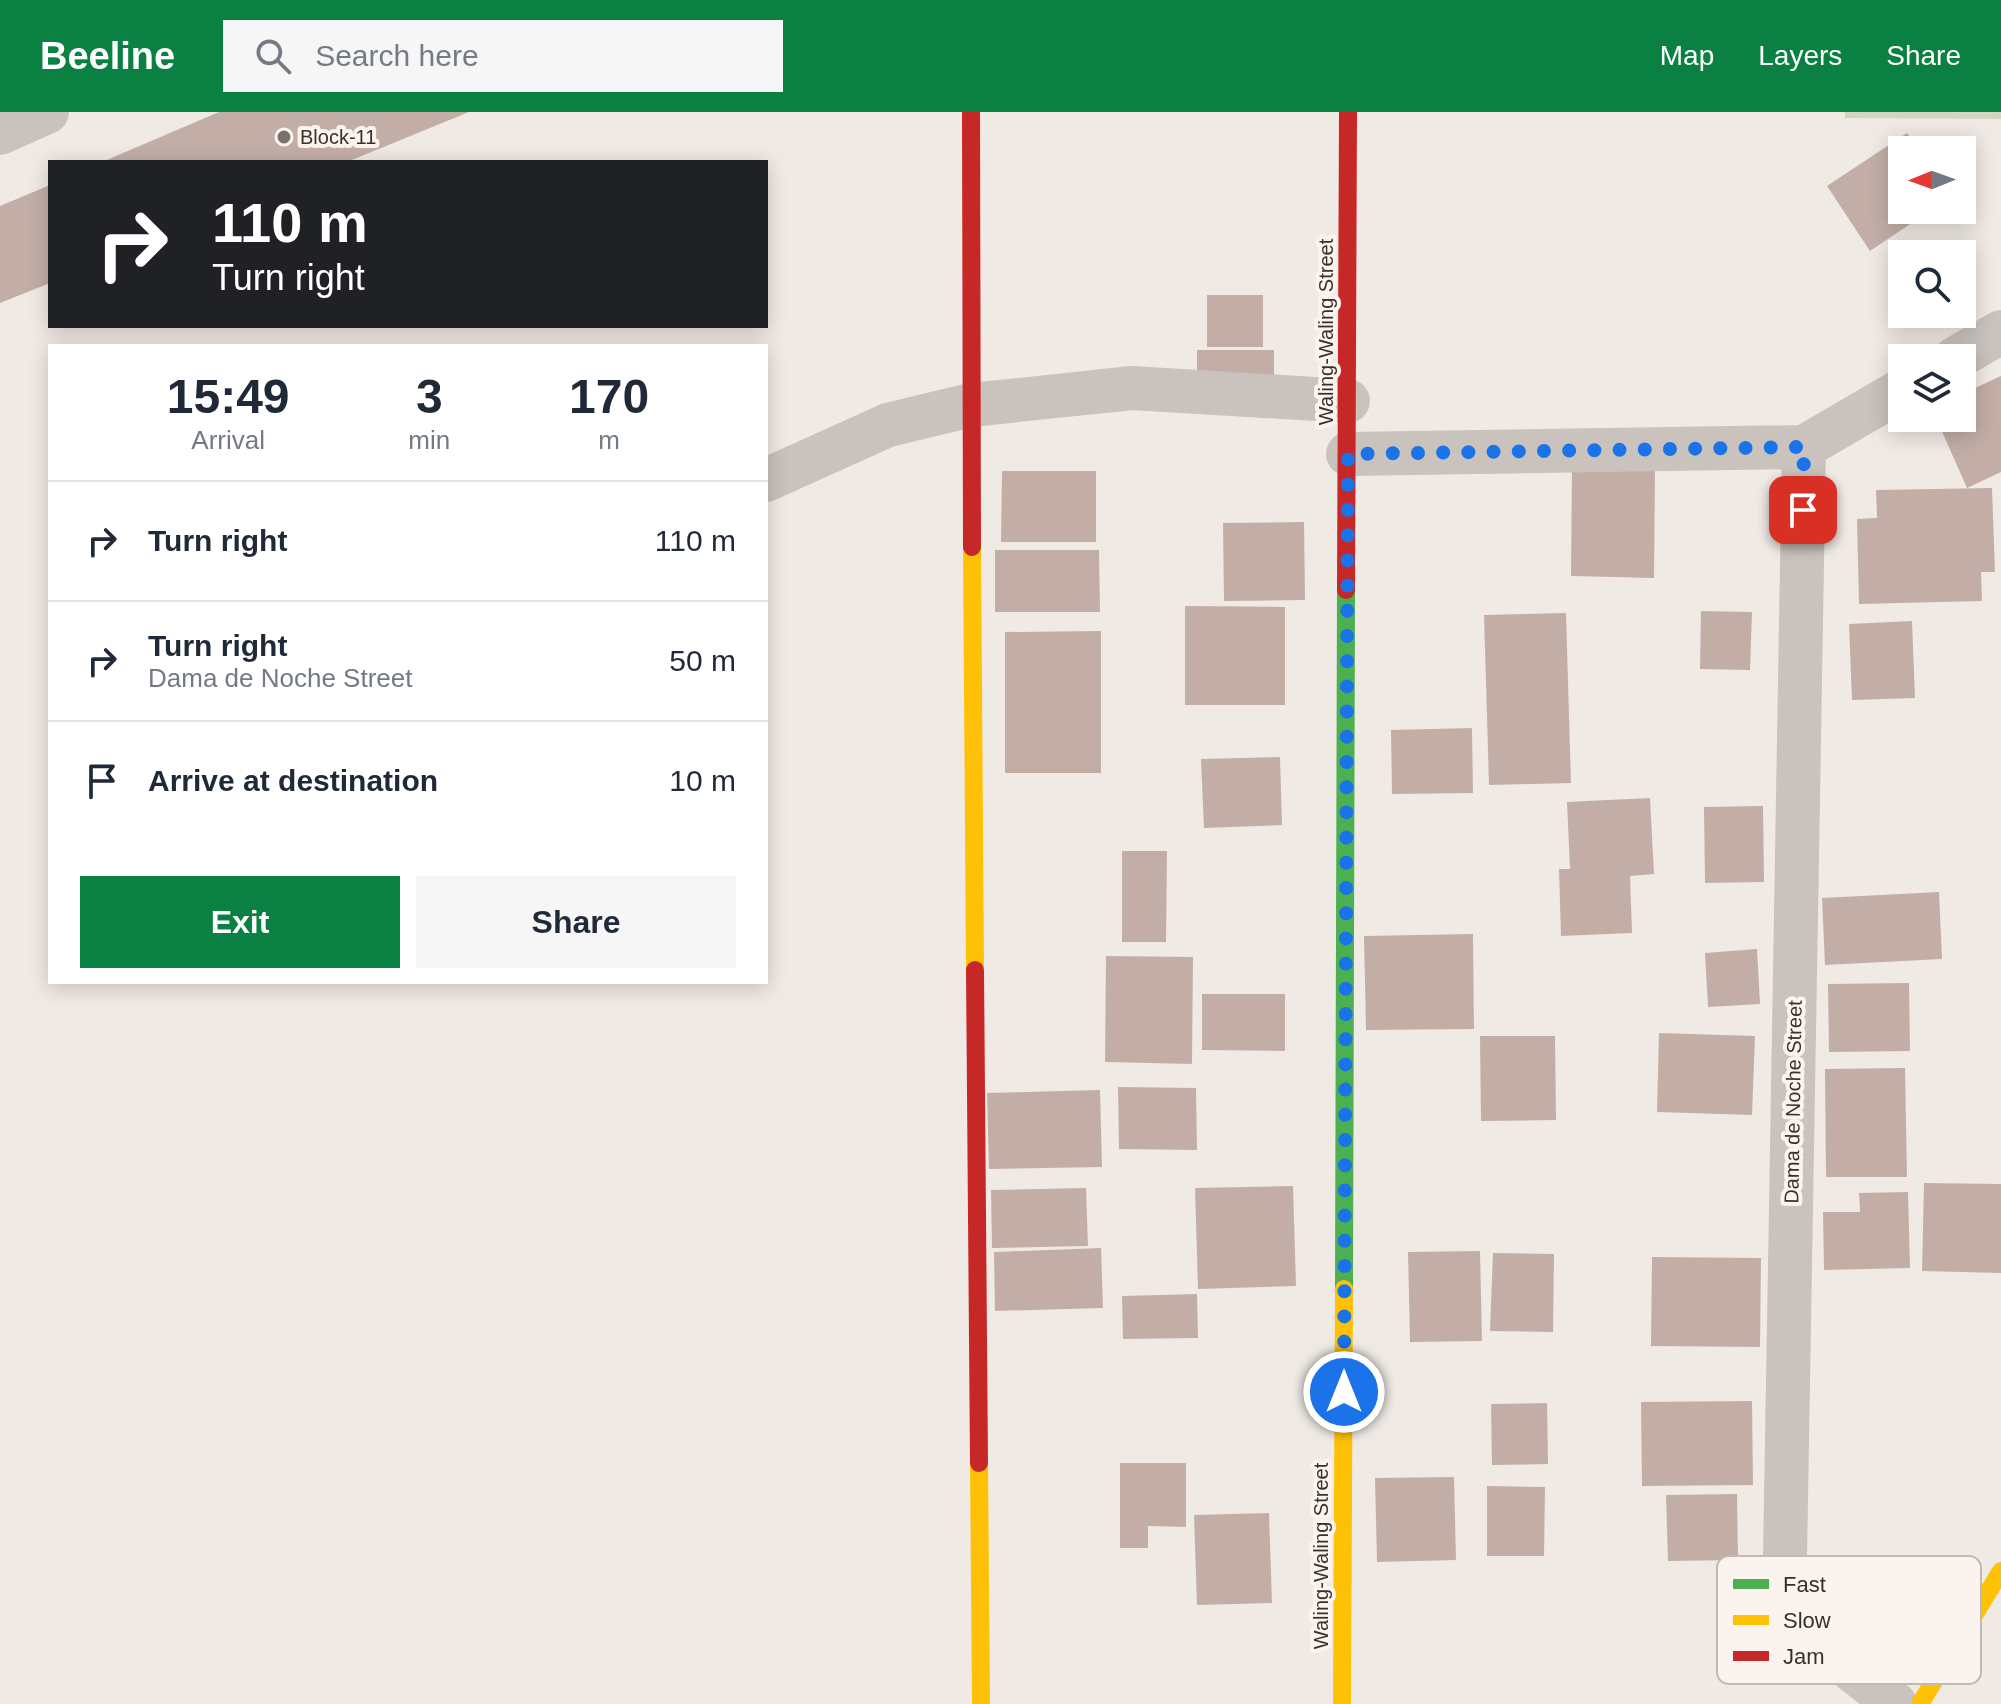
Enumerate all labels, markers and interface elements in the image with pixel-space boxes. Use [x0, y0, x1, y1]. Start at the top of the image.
search box [223, 20, 783, 92]
icon: search [251, 34, 295, 78]
text: Beeline [40, 35, 175, 77]
text: Search here [315, 39, 479, 72]
text: Map [1660, 40, 1714, 71]
text: Layers [1758, 40, 1842, 71]
text: Share [1886, 40, 1961, 71]
place label: Block-11 [300, 126, 376, 148]
marker: Block-11 [275, 128, 293, 146]
north arrow [1888, 136, 1976, 224]
map controls [1888, 136, 1976, 432]
text: 110 m [212, 191, 368, 254]
icon: right [80, 192, 184, 296]
street label: Waling-Waling Street [1315, 238, 1337, 425]
button: search [1888, 240, 1976, 328]
text: Turn right [212, 257, 365, 298]
button: layers [1888, 344, 1976, 432]
text: 15:49 [167, 370, 290, 423]
text: 3 [416, 370, 443, 423]
text: 170 [569, 370, 649, 423]
text: Arrival [191, 425, 265, 455]
text: min [408, 425, 450, 455]
text: m [598, 425, 620, 455]
pin [1769, 476, 1837, 544]
icon: arrive [1781, 488, 1825, 532]
icon: right [80, 519, 124, 563]
text: Turn right [148, 524, 287, 557]
text: 110 m [655, 524, 736, 557]
text: Turn right [148, 629, 287, 662]
icon: right [80, 639, 124, 683]
text: 50 m [669, 644, 736, 677]
text: Dama de Noche Street [148, 663, 412, 693]
icon: arrive [80, 759, 124, 803]
text: Arrive at destination [148, 764, 438, 797]
text: 10 m [669, 764, 736, 797]
button: Exit [80, 876, 400, 968]
button: Share [416, 876, 736, 968]
street label: Dama de Noche Street [1780, 1000, 1806, 1204]
position arrow [1302, 1350, 1386, 1434]
street label: Waling-Waling Street [1310, 1462, 1332, 1649]
legend [1717, 1556, 1981, 1684]
text: Fast [1783, 1572, 1826, 1597]
text: Slow [1783, 1608, 1831, 1633]
text: Jam [1783, 1644, 1825, 1669]

